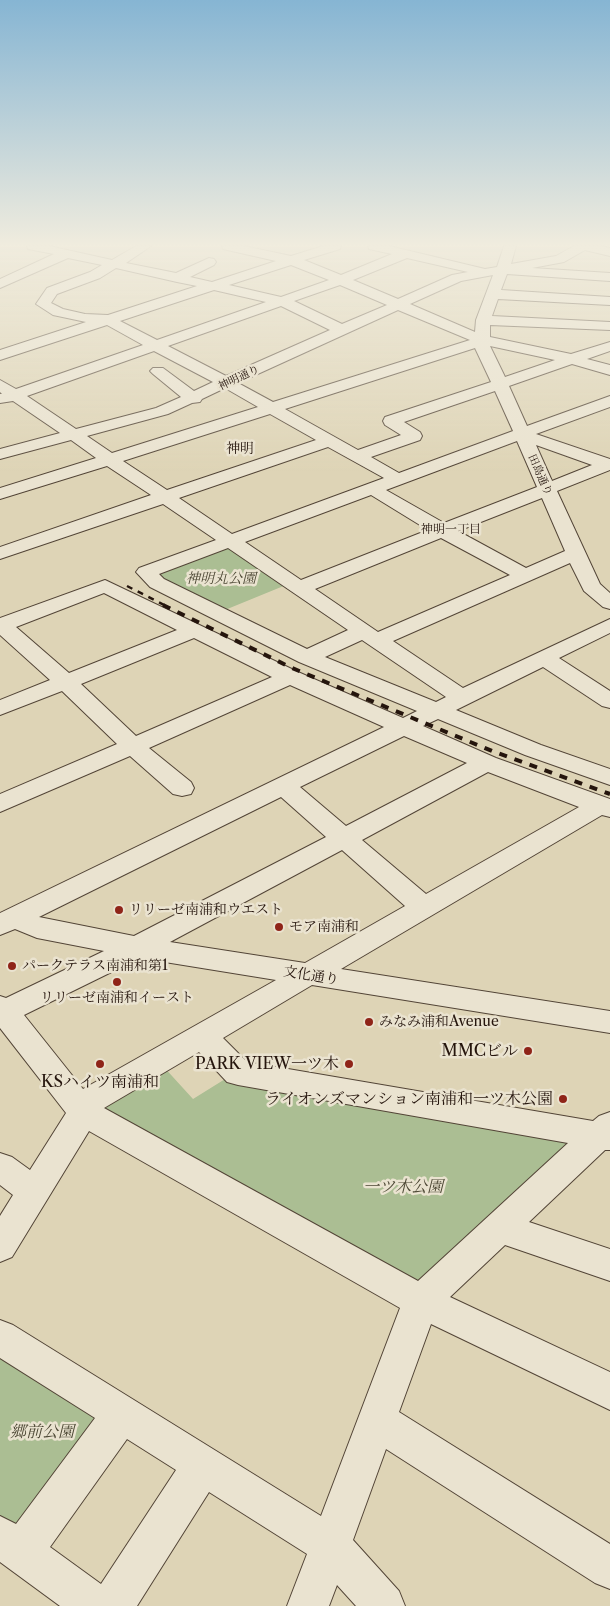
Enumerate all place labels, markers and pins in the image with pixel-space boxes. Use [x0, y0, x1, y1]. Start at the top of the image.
place label: リリーゼ南浦和ウエスト [129, 902, 283, 918]
marker: リリーゼ南浦和ウエスト [113, 904, 125, 916]
place label: モア南浦和 [289, 919, 359, 935]
marker: モア南浦和 [273, 921, 285, 933]
place label: パークテラス南浦和第1 [22, 958, 168, 974]
marker: パークテラス南浦和第1 [6, 960, 18, 972]
marker: リリーゼ南浦和イースト [111, 976, 123, 988]
place label: リリーゼ南浦和イースト [40, 990, 194, 1006]
place label: みなみ浦和Avenue [379, 1014, 499, 1030]
marker: みなみ浦和Avenue [363, 1016, 375, 1028]
place label: MMCビル [442, 1041, 518, 1061]
marker: MMCビル [522, 1045, 534, 1057]
place label: PARK VIEW一ツ木 [195, 1054, 339, 1074]
marker: KSハイツ南浦和 [94, 1058, 106, 1070]
marker: PARK VIEW一ツ木 [343, 1058, 355, 1070]
place label: KSハイツ南浦和 [41, 1072, 159, 1092]
place label: ライオンズマンション南浦和一ツ木公園 [265, 1089, 553, 1109]
marker: ライオンズマンション南浦和一ツ木公園 [557, 1093, 569, 1105]

